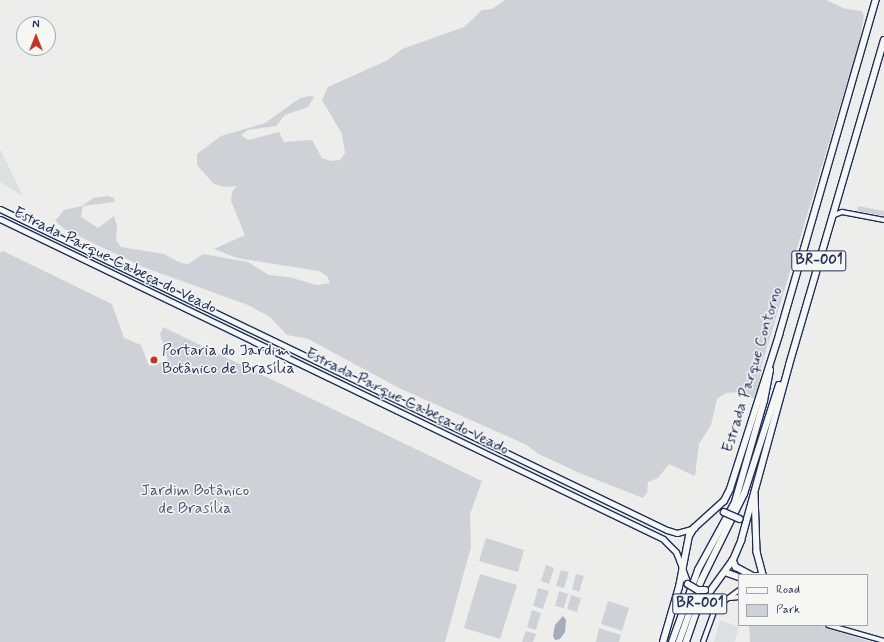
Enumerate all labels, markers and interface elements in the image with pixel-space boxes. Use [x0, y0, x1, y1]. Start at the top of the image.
north arrow [16, 16, 56, 56]
text: N [32, 18, 40, 32]
street label: Estrada Parque Cabeça do Veado [13, 205, 217, 317]
road number: BR-001 [791, 248, 847, 274]
street label: Estrada Parque Contorno [719, 287, 787, 453]
place label: Portaria do Jardim Botânico de Brasília [162, 341, 294, 379]
street label: Estrada Parque Cabeça do Veado [305, 346, 509, 458]
marker: Portaria do Jardim Botânico de Brasília [149, 355, 159, 365]
park label: Jardim Botânico de Brasília [141, 481, 249, 519]
legend [738, 574, 868, 626]
text: Road [776, 582, 800, 598]
road number: BR-001 [672, 591, 728, 617]
text: Park [776, 602, 800, 618]

